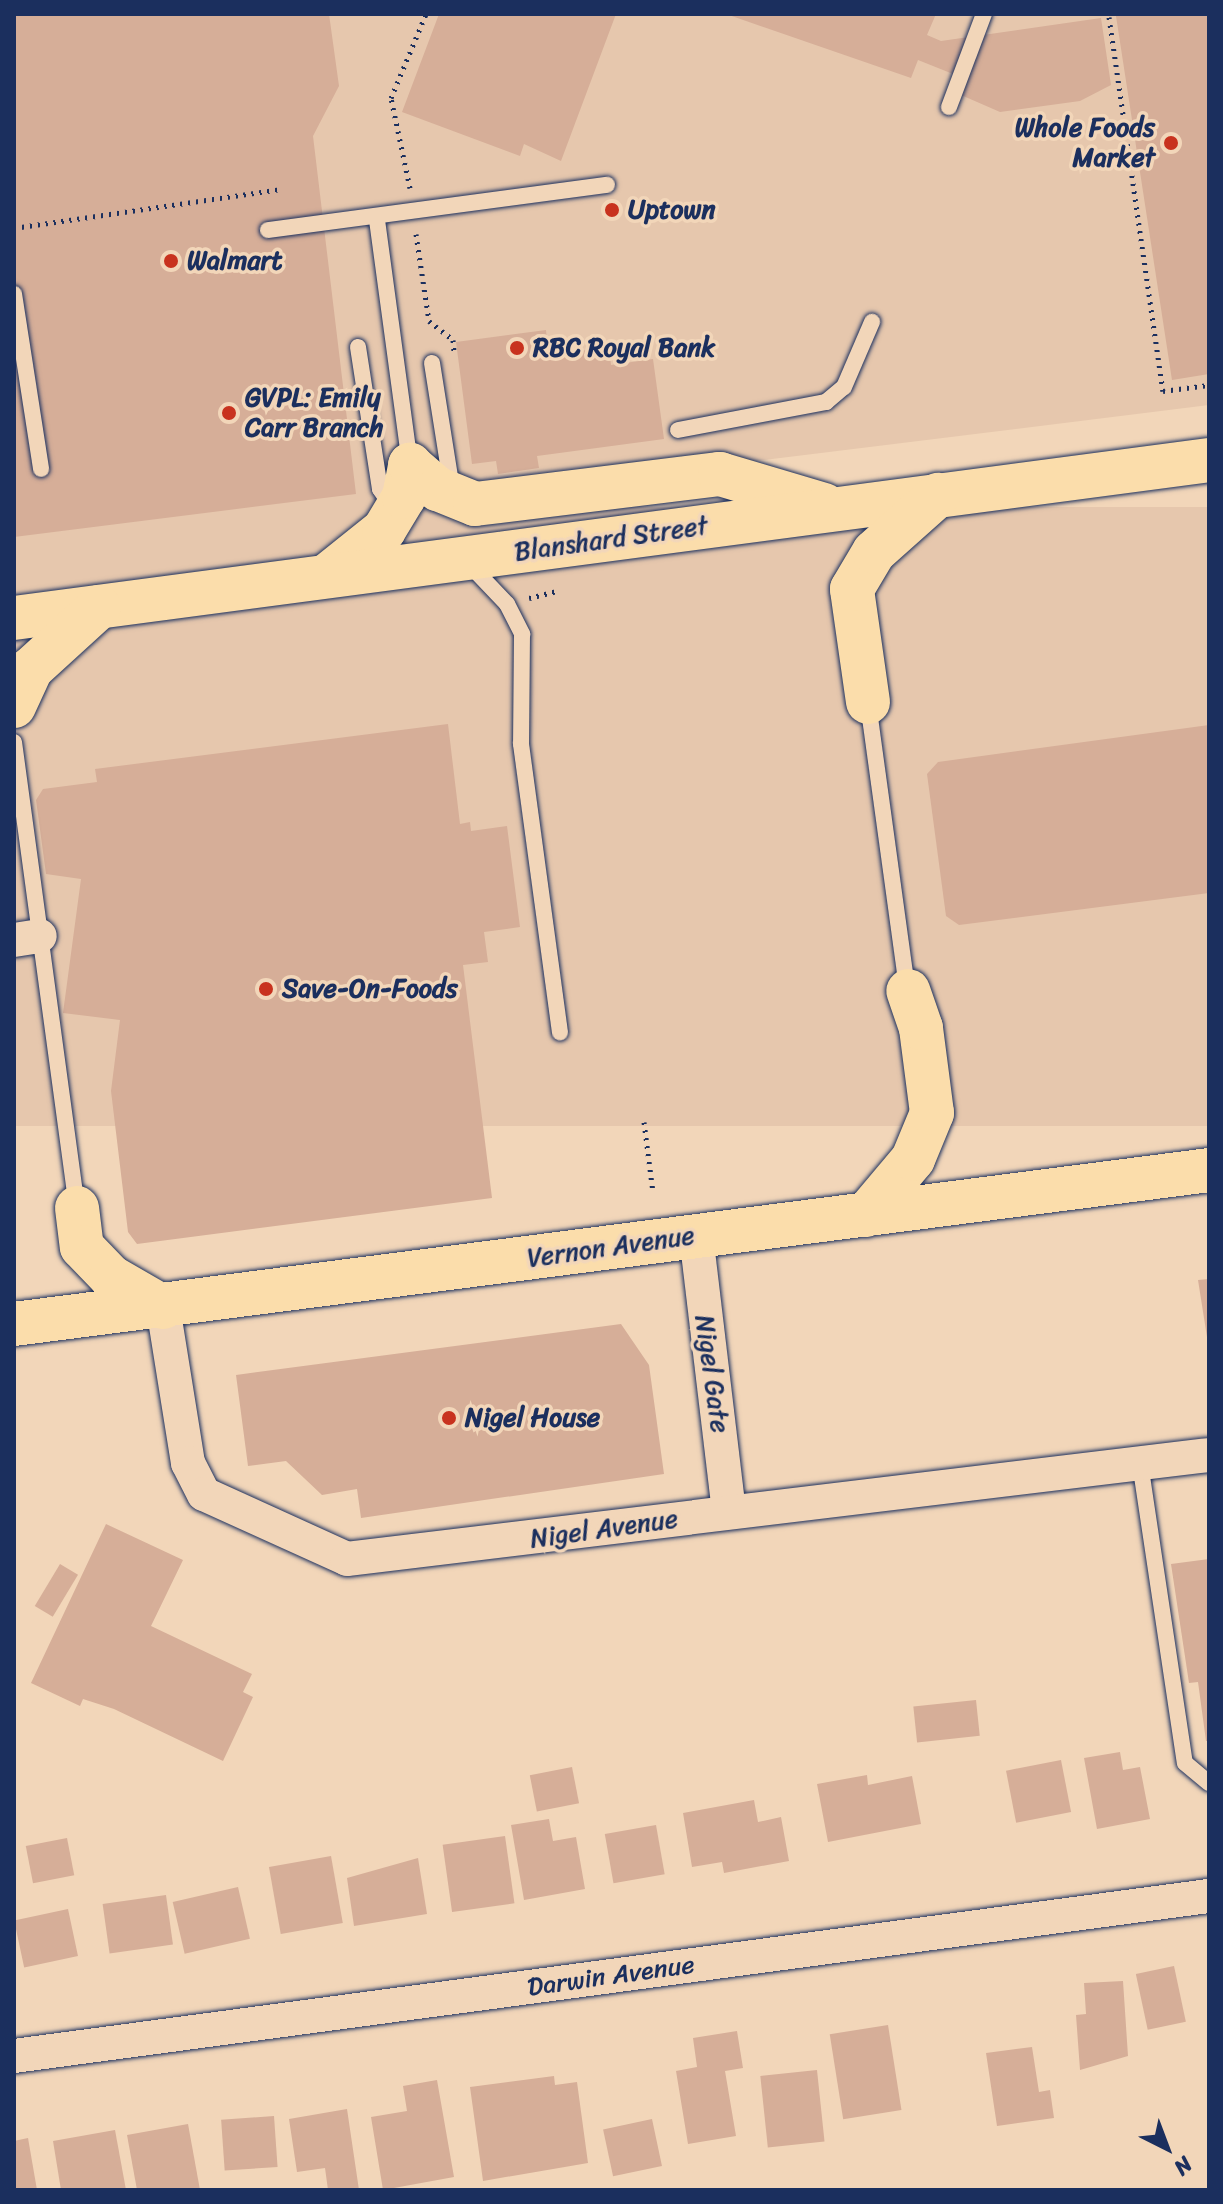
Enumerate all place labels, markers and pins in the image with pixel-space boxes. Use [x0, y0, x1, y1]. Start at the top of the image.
place label: Whole Foods Market [1014, 112, 1155, 174]
marker: Whole Foods Market [1162, 134, 1180, 152]
place label: Uptown [628, 194, 715, 226]
marker: Uptown [603, 201, 621, 219]
place label: Walmart [187, 245, 283, 277]
marker: Walmart [162, 252, 180, 270]
place label: RBC Royal Bank [533, 332, 715, 364]
marker: RBC Royal Bank [508, 339, 526, 357]
place label: GVPL: Emily Carr Branch [245, 382, 383, 444]
marker: GVPL: Emily Carr Branch [220, 404, 238, 422]
place label: Save-On-Foods [282, 973, 458, 1005]
marker: Save-On-Foods [257, 980, 275, 998]
place label: Nigel House [465, 1402, 601, 1434]
marker: Nigel House [440, 1409, 458, 1427]

